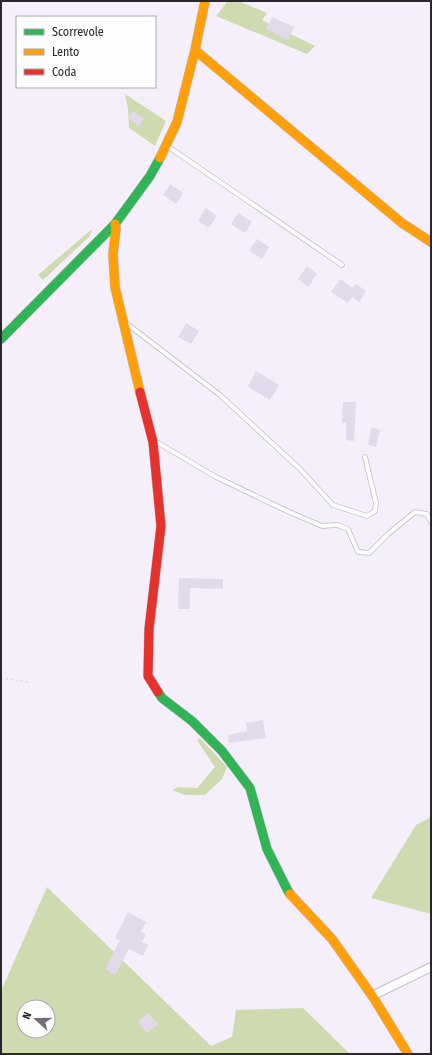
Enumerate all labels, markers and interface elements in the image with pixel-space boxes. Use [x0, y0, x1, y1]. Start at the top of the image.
legend [16, 16, 156, 88]
text: Scorrevole [52, 25, 104, 39]
text: Lento [52, 45, 79, 59]
text: Coda [52, 65, 77, 79]
north arrow [16, 999, 56, 1039]
text: N [20, 1010, 34, 1021]

